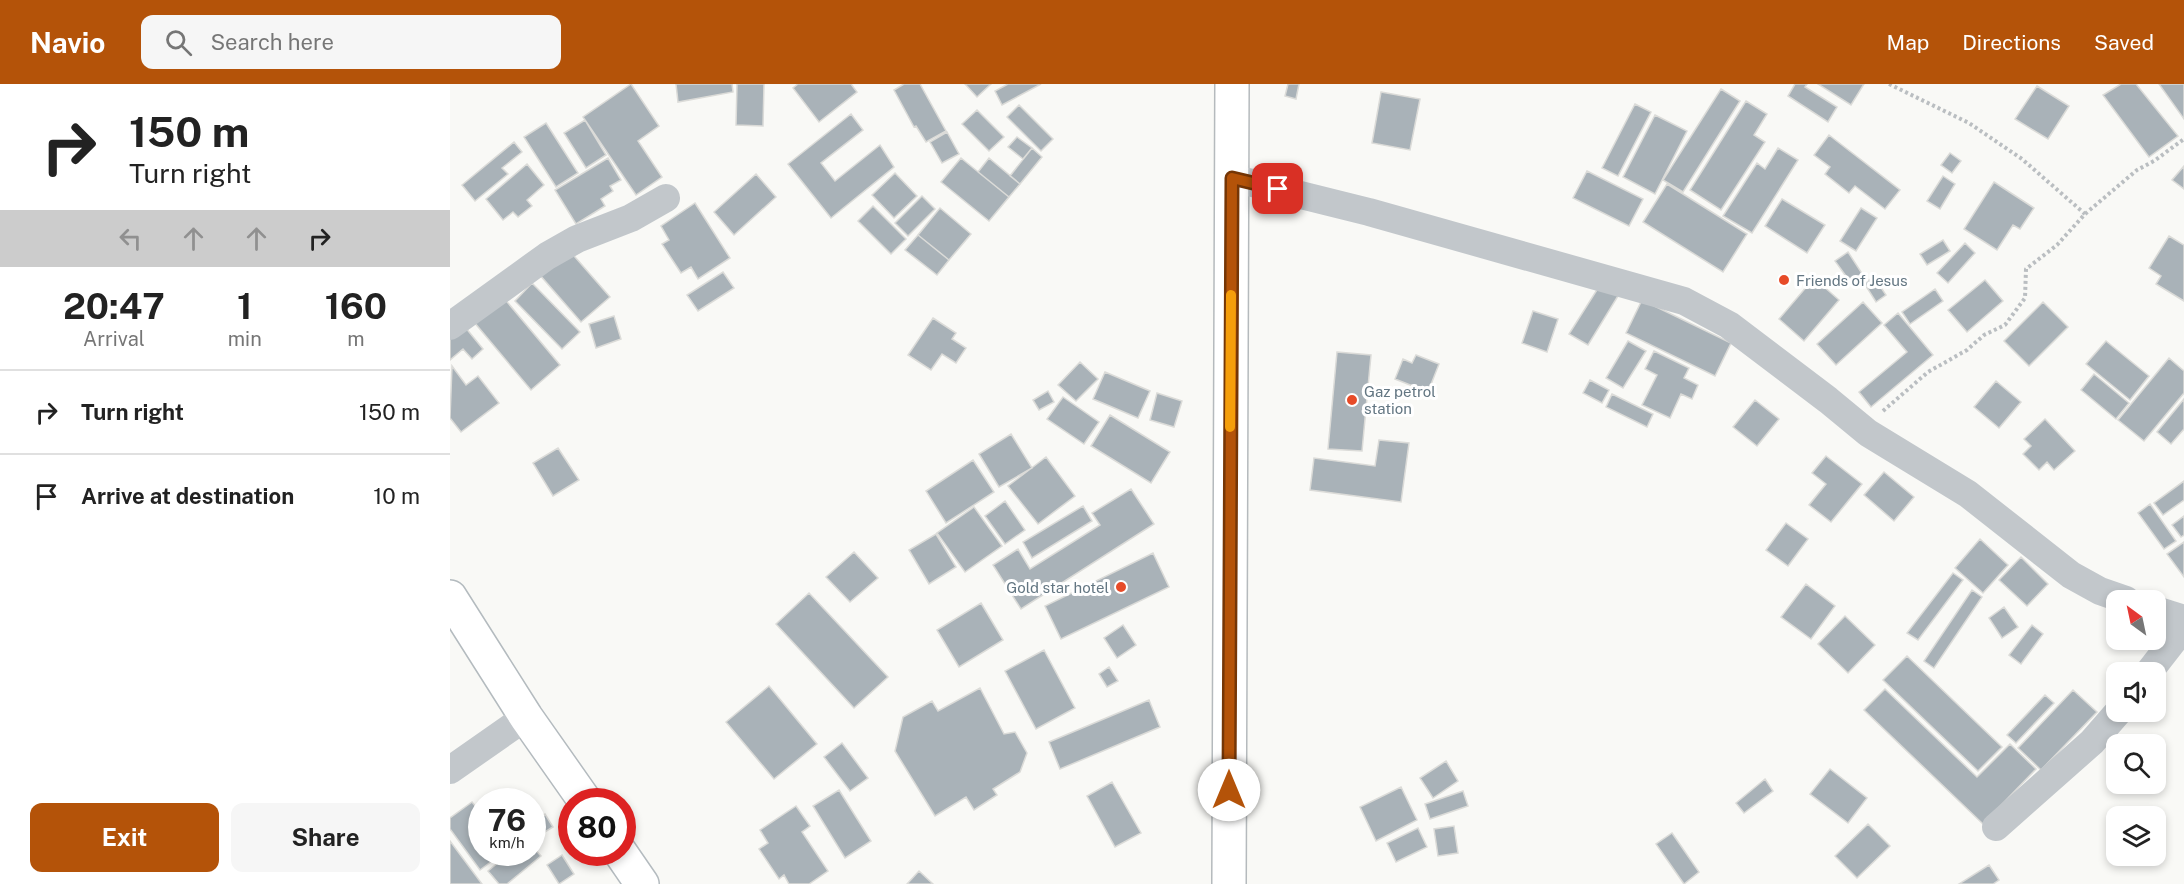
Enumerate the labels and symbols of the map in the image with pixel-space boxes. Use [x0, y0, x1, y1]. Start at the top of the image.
pin [1252, 163, 1303, 214]
place label: Friends of Jesus [1796, 272, 1908, 289]
marker: Friends of Jesus [1777, 273, 1791, 287]
place label: Gaz petrol station [1364, 383, 1436, 417]
marker: Gaz petrol station [1345, 393, 1359, 407]
place label: Gold star hotel [1006, 579, 1109, 596]
marker: Gold star hotel [1114, 580, 1128, 594]
north arrow [2106, 590, 2166, 650]
position arrow [1197, 758, 1261, 822]
speed limit sign: 80 [558, 788, 636, 866]

